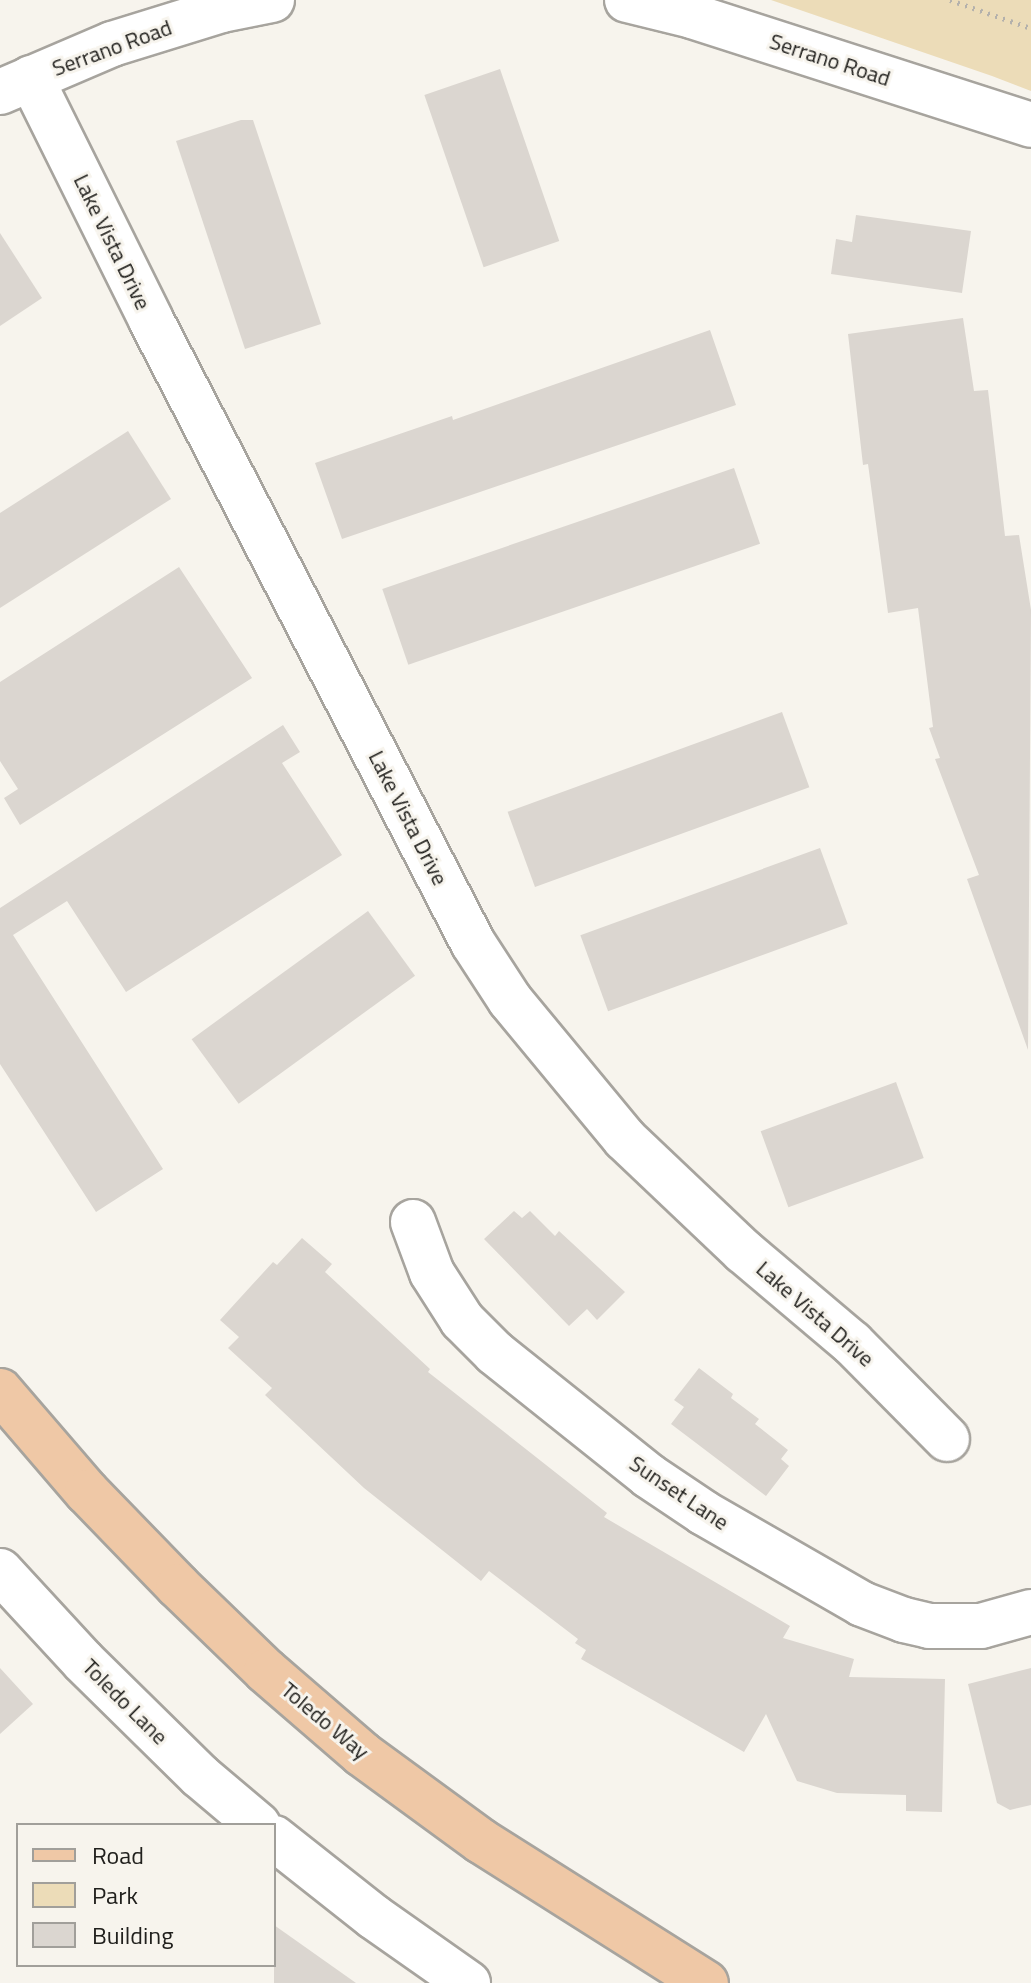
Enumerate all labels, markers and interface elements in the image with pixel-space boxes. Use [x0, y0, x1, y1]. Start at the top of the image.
street label: Serrano Road [49, 14, 175, 82]
street label: Serrano Road [766, 28, 894, 92]
street label: Lake Vista Drive [68, 170, 156, 314]
street label: Lake Vista Drive [363, 746, 453, 890]
street label: Lake Vista Drive [751, 1256, 879, 1372]
street label: Sunset Lane [624, 1450, 734, 1536]
street label: Toledo Lane [77, 1654, 173, 1750]
street label: Toledo Way [276, 1677, 374, 1765]
legend [16, 1823, 276, 1967]
text: Road [92, 1837, 144, 1873]
text: Park [92, 1877, 138, 1913]
text: Building [92, 1917, 174, 1953]

